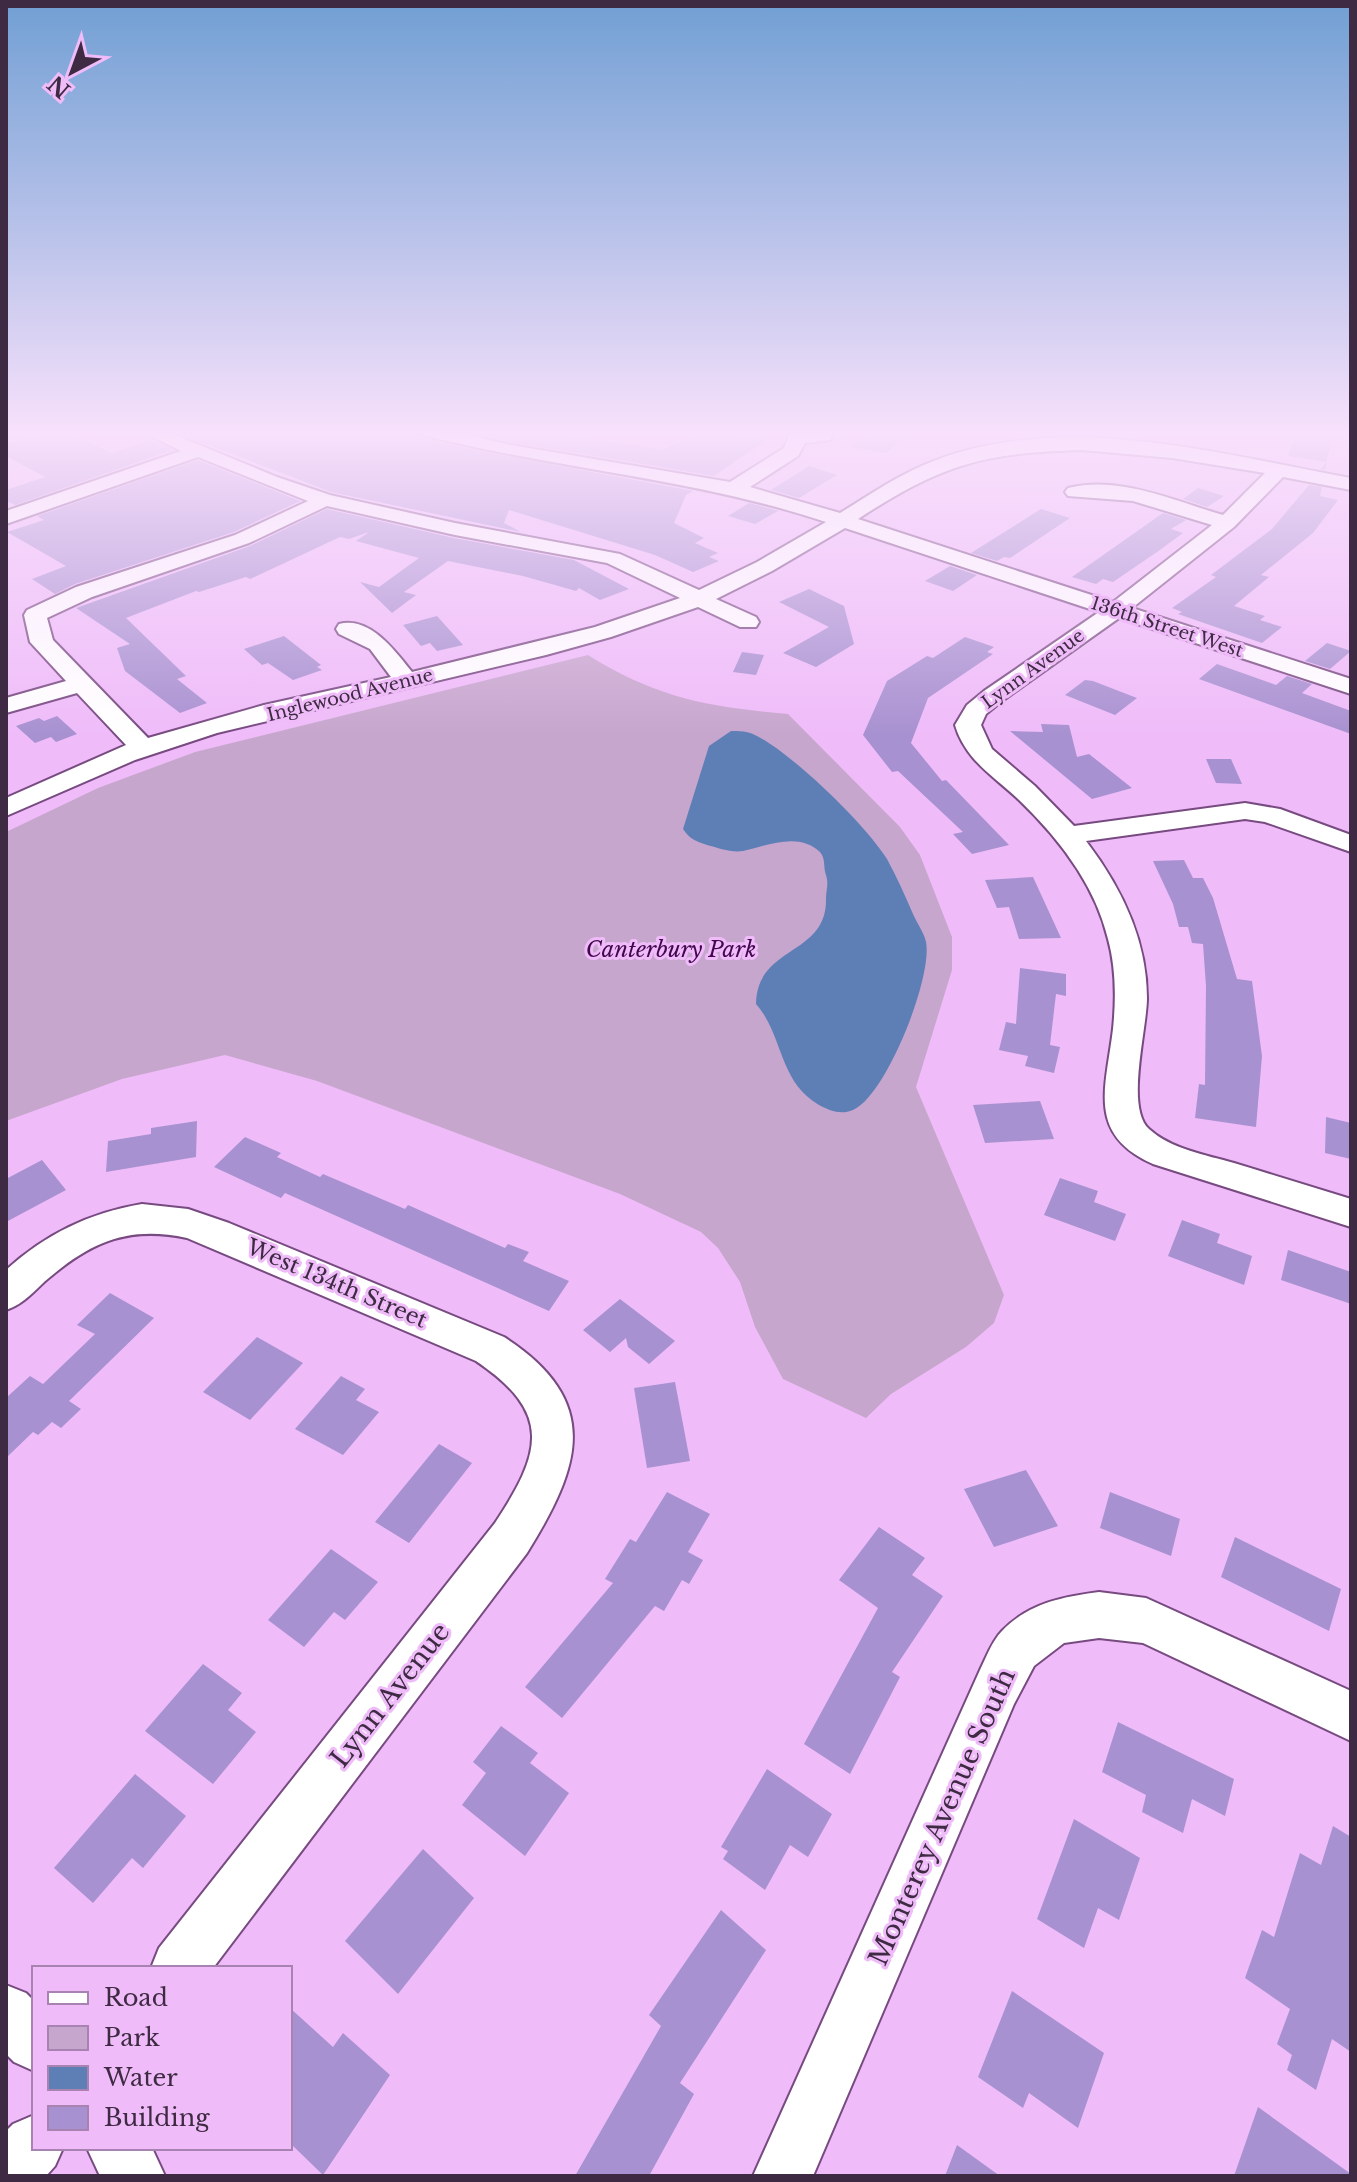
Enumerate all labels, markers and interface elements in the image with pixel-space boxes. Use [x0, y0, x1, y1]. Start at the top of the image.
north arrow [32, 32, 112, 112]
text: N [42, 70, 76, 104]
street label: 136th Street West [1088, 592, 1246, 662]
street label: Lynn Avenue [978, 625, 1088, 713]
street label: Inglewood Avenue [265, 664, 435, 726]
park label: Canterbury Park [586, 936, 756, 963]
street label: West 134th Street [242, 1233, 432, 1334]
street label: Lynn Avenue [324, 1616, 456, 1774]
street label: Monterey Avenue South [862, 1664, 1022, 1970]
legend [32, 1966, 292, 2150]
text: Road [104, 1983, 168, 2012]
text: Park [104, 2023, 160, 2052]
text: Water [103, 2063, 178, 2092]
text: Building [104, 2103, 210, 2132]

